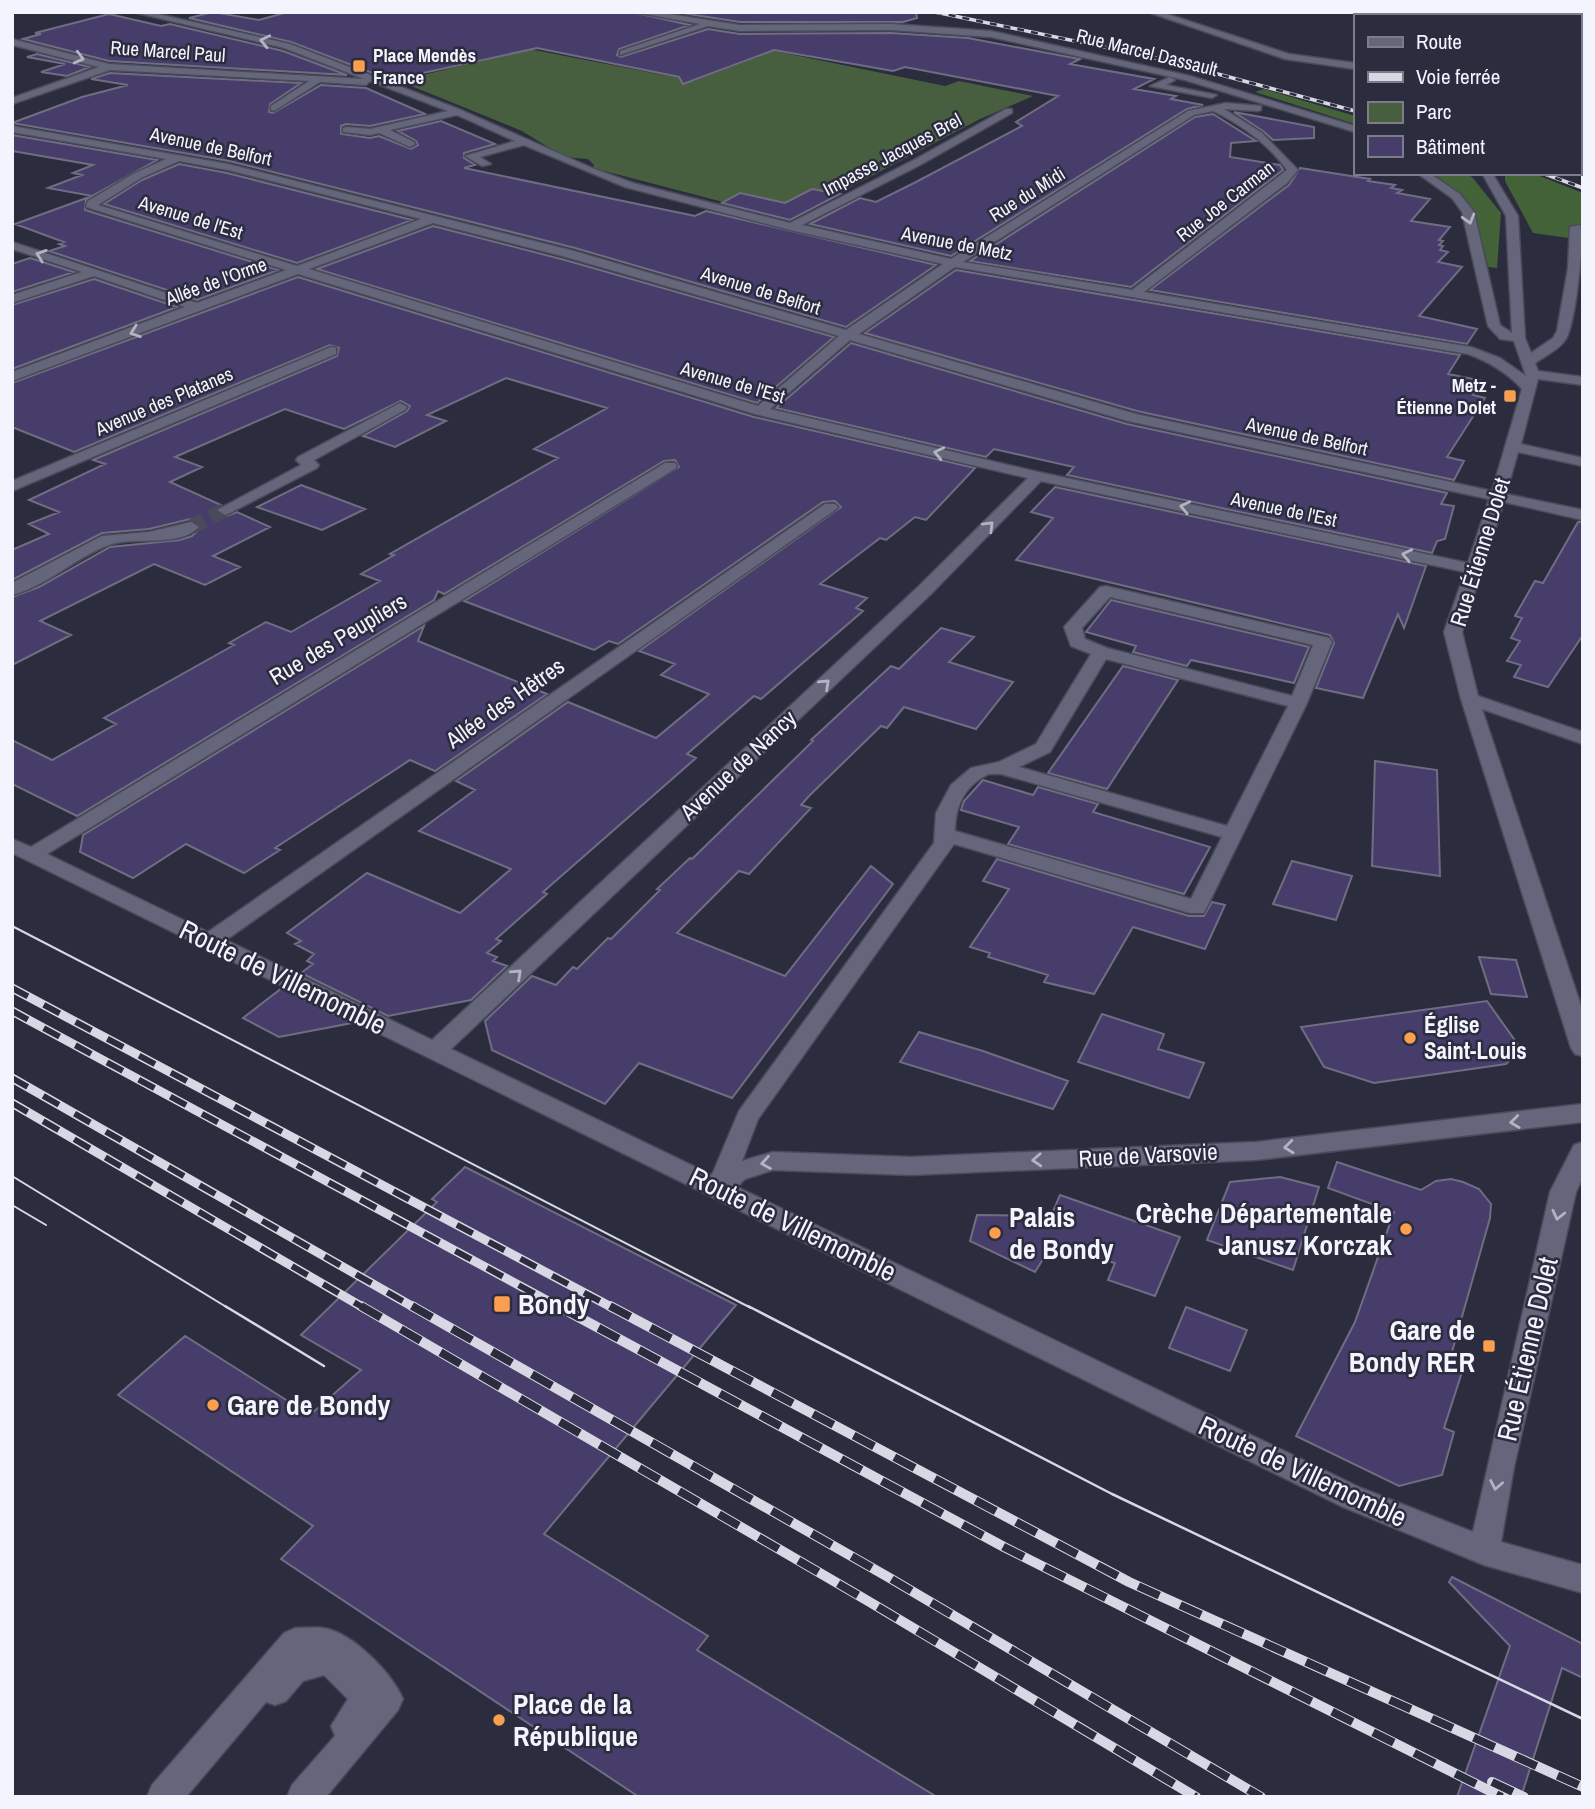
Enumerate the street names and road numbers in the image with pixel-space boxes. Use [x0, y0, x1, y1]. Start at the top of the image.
street label: Rue Marcel Dassault [1074, 22, 1221, 82]
street label: Rue Marcel Paul [110, 34, 226, 68]
street label: Impasse Jacques Brel [818, 107, 966, 201]
street label: Avenue de Belfort [147, 120, 275, 172]
street label: Rue Joe Carman [1171, 155, 1279, 247]
street label: Rue du Midi [984, 160, 1070, 228]
street label: Avenue de l'Est [135, 189, 247, 245]
street label: Avenue de Metz [898, 219, 1015, 267]
street label: Allée de l'Orme [161, 251, 270, 312]
street label: Avenue de Belfort [697, 259, 825, 321]
street label: Avenue de l'Est [677, 354, 789, 409]
street label: Avenue des Platanes [90, 360, 237, 442]
street label: Avenue de Belfort [1243, 410, 1371, 462]
street label: Rue Étienne Dolet [1442, 474, 1517, 630]
street label: Avenue de l'Est [1228, 485, 1340, 533]
street label: Rue des Peupliers [263, 585, 412, 692]
street label: Allée des Hêtres [438, 650, 570, 756]
street label: Avenue de Nancy [672, 702, 803, 827]
street label: Route de Villemomble [173, 910, 393, 1044]
street label: Rue de Varsovie [1078, 1135, 1218, 1174]
street label: Route de Villemomble [683, 1157, 903, 1291]
street label: Rue Étienne Dolet [1487, 1253, 1567, 1445]
street label: Route de Villemomble [1193, 1406, 1413, 1536]

